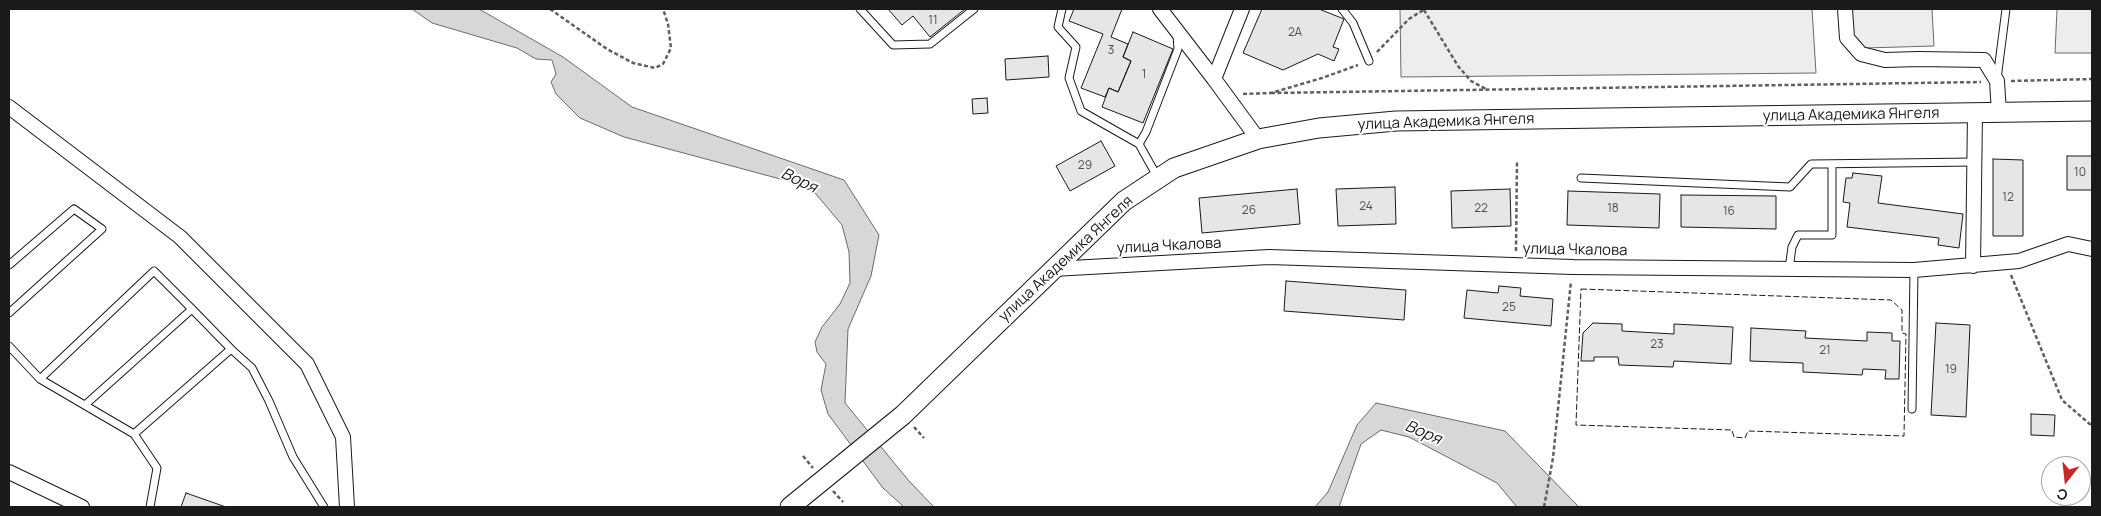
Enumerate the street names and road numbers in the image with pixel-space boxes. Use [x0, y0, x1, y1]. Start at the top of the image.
street label: улица Академика Янгеля [1762, 104, 1940, 126]
street label: улица Академика Янгеля [1357, 110, 1535, 134]
street label: улица Академика Янгеля [995, 192, 1137, 326]
street label: улица Чкалова [1116, 234, 1222, 258]
street label: улица Чкалова [1522, 240, 1628, 260]

